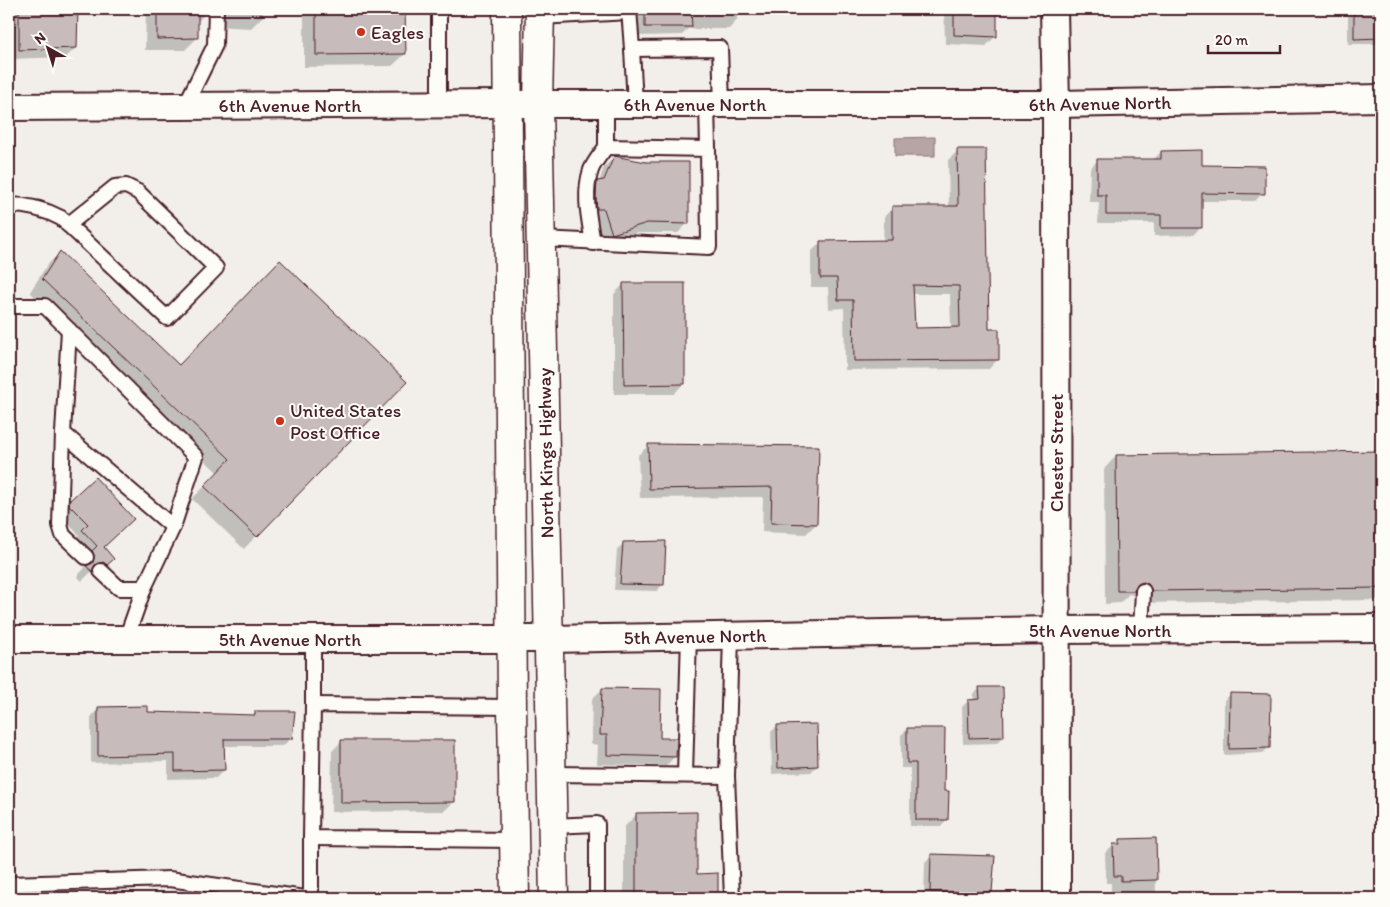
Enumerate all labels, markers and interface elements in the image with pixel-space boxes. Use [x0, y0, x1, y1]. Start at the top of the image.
place label: Eagles [371, 21, 424, 44]
north arrow [22, 22, 72, 72]
scale bar [1208, 22, 1280, 54]
marker: Eagles [355, 26, 367, 38]
text: N [31, 29, 49, 48]
text: 20 m [1215, 31, 1249, 49]
street label: 6th Avenue North [1028, 91, 1172, 116]
street label: 6th Avenue North [624, 93, 767, 116]
street label: 6th Avenue North [219, 94, 362, 117]
street label: North Kings Highway [533, 367, 558, 538]
street label: Chester Street [1045, 394, 1068, 512]
place label: United States Post Office [290, 399, 401, 444]
marker: United States Post Office [274, 415, 286, 427]
street label: 5th Avenue North [1029, 619, 1172, 642]
street label: 5th Avenue North [623, 624, 767, 649]
street label: 5th Avenue North [219, 628, 362, 651]

